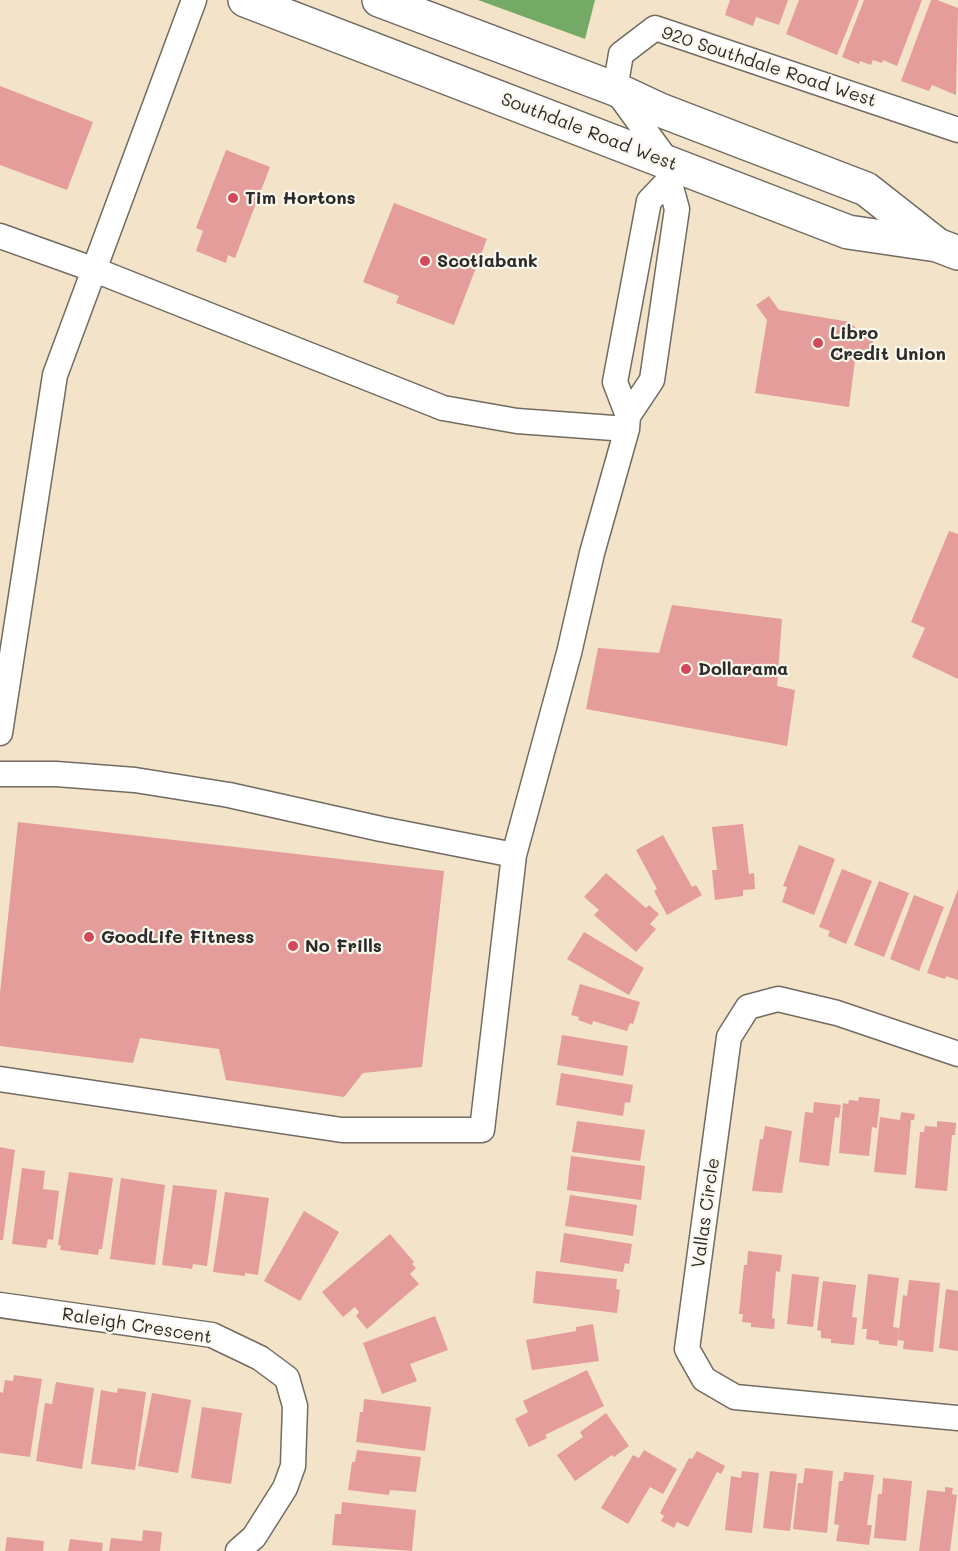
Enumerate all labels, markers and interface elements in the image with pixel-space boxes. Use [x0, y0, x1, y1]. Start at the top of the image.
street label: 920 Southdale Road West [659, 22, 879, 112]
street label: Southdale Road West [498, 88, 680, 176]
place label: Tim Hortons [245, 187, 356, 209]
marker: Tim Hortons [226, 191, 240, 205]
place label: Scotiabank [437, 250, 538, 272]
marker: Scotiabank [418, 254, 432, 268]
place label: Libro Credit Union [830, 322, 946, 364]
marker: Libro Credit Union [811, 336, 825, 350]
place label: Dollarama [698, 658, 788, 680]
marker: Dollarama [679, 662, 693, 676]
place label: GoodLife Fitness [101, 926, 254, 948]
marker: GoodLife Fitness [82, 930, 96, 944]
place label: No Frills [305, 935, 382, 957]
marker: No Frills [286, 939, 300, 953]
street label: Vallas Circle [688, 1156, 724, 1270]
street label: Raleigh Crescent [60, 1303, 214, 1349]

